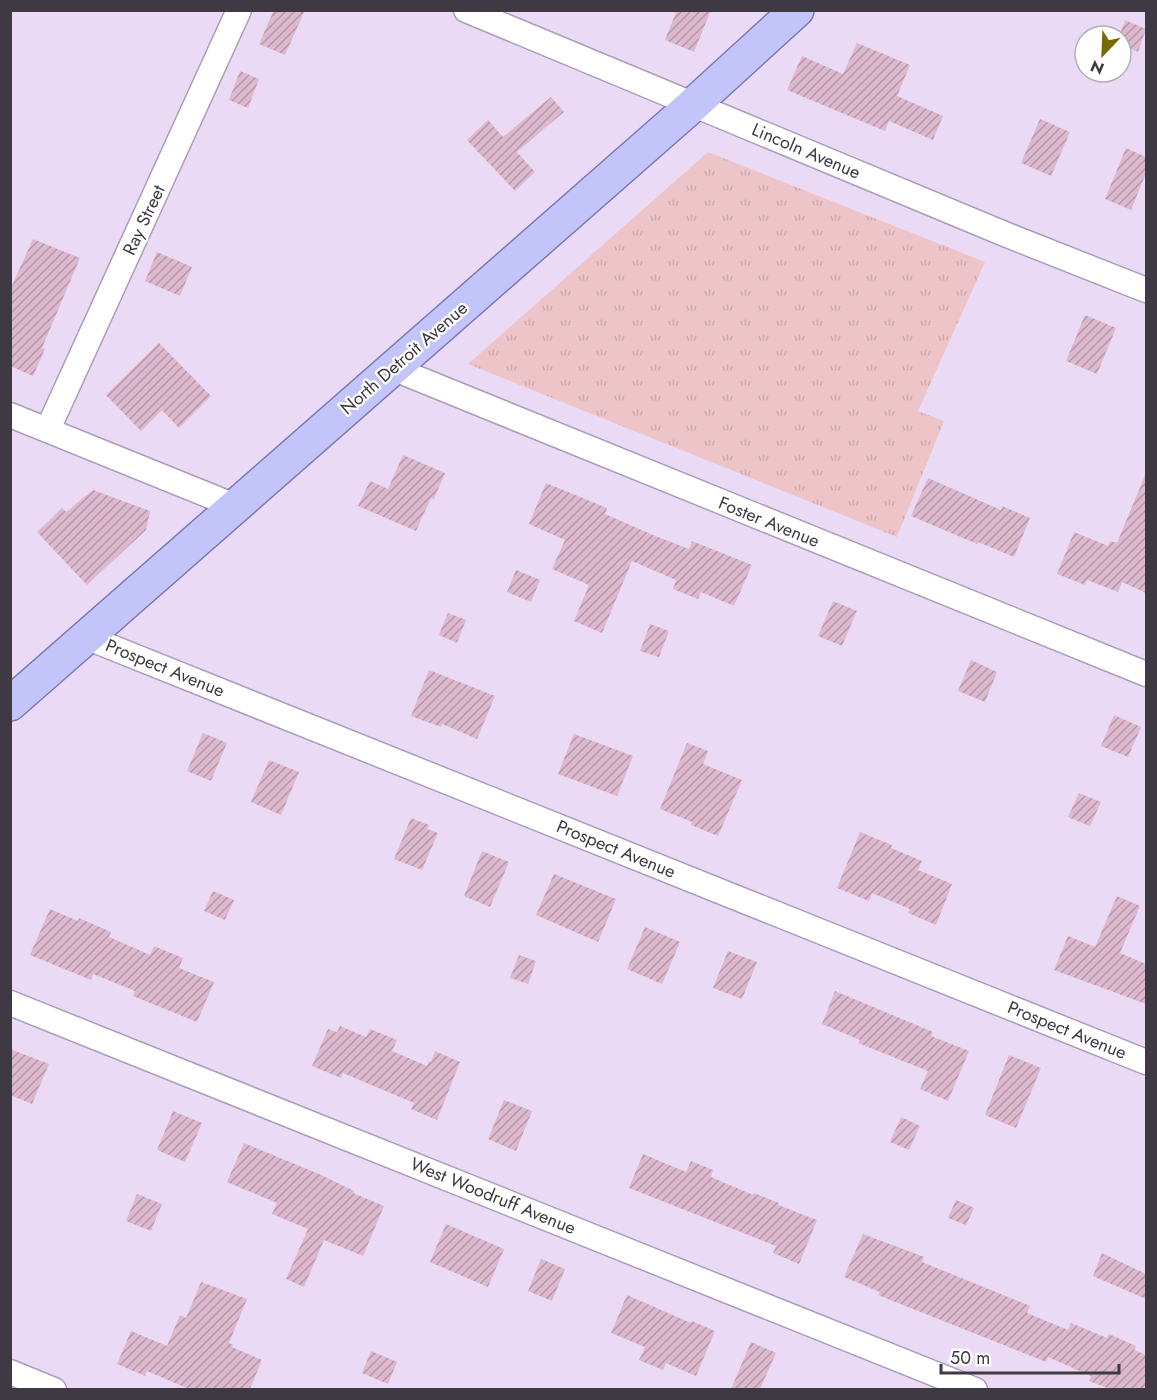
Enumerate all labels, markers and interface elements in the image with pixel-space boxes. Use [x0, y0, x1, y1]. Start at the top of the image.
north arrow [1073, 24, 1133, 84]
text: N [1087, 54, 1108, 80]
street label: Lincoln Avenue [748, 116, 864, 186]
street label: Ray Street [116, 180, 172, 259]
street label: North Detroit Avenue [335, 295, 473, 421]
street label: Foster Avenue [715, 490, 823, 554]
street label: Prospect Avenue [102, 632, 228, 704]
street label: Prospect Avenue [553, 813, 679, 885]
street label: Prospect Avenue [1004, 994, 1130, 1066]
street label: West Woodruff Avenue [406, 1151, 580, 1241]
scale bar [941, 1337, 1120, 1375]
text: 50 m [950, 1345, 990, 1371]

